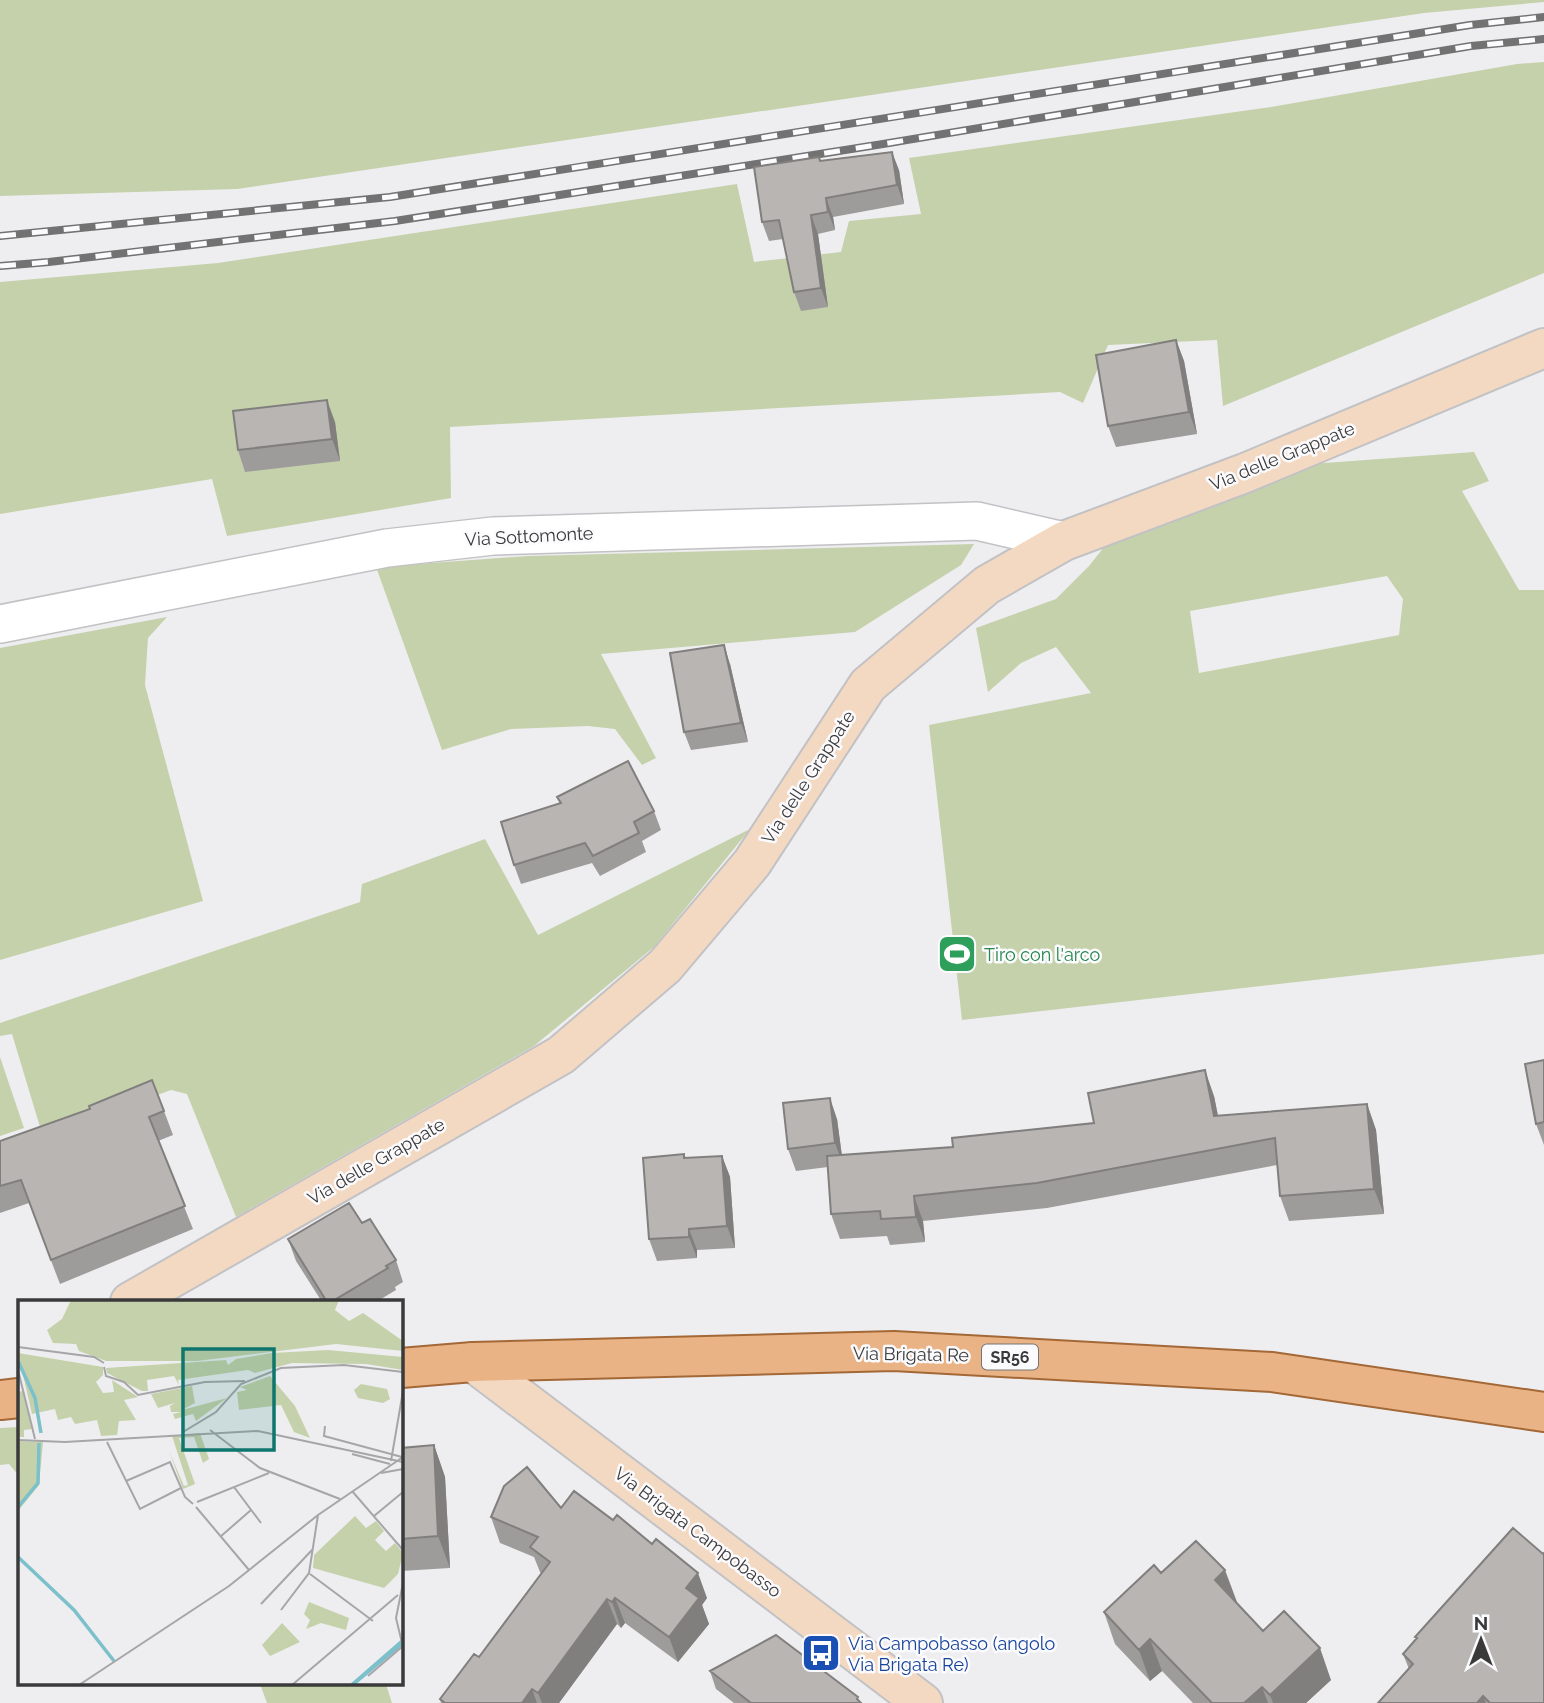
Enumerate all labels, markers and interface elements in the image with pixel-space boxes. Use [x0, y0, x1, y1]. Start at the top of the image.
street label: Via delle Grappate [1206, 417, 1358, 495]
street label: Via Sottomonte [464, 522, 594, 550]
street label: Via delle Grappate [757, 706, 859, 848]
sports icon: Tiro con l'arco [936, 933, 978, 975]
place label: Tiro con l'arco [984, 944, 1101, 965]
street label: Via delle Grappate [304, 1113, 449, 1209]
inset map [18, 1300, 402, 1686]
street label: Via Brigata Re [853, 1342, 970, 1366]
road number: SR56 [982, 1344, 1038, 1370]
street label: Via Brigata Campobasso [610, 1462, 786, 1602]
north arrow [1446, 1605, 1516, 1675]
text: N [1474, 1612, 1488, 1634]
bus stop icon: Via Campobasso (angolo Via Brigata Re) [800, 1632, 842, 1674]
place label: Via Campobasso (angolo Via Brigata Re) [848, 1633, 1056, 1675]

